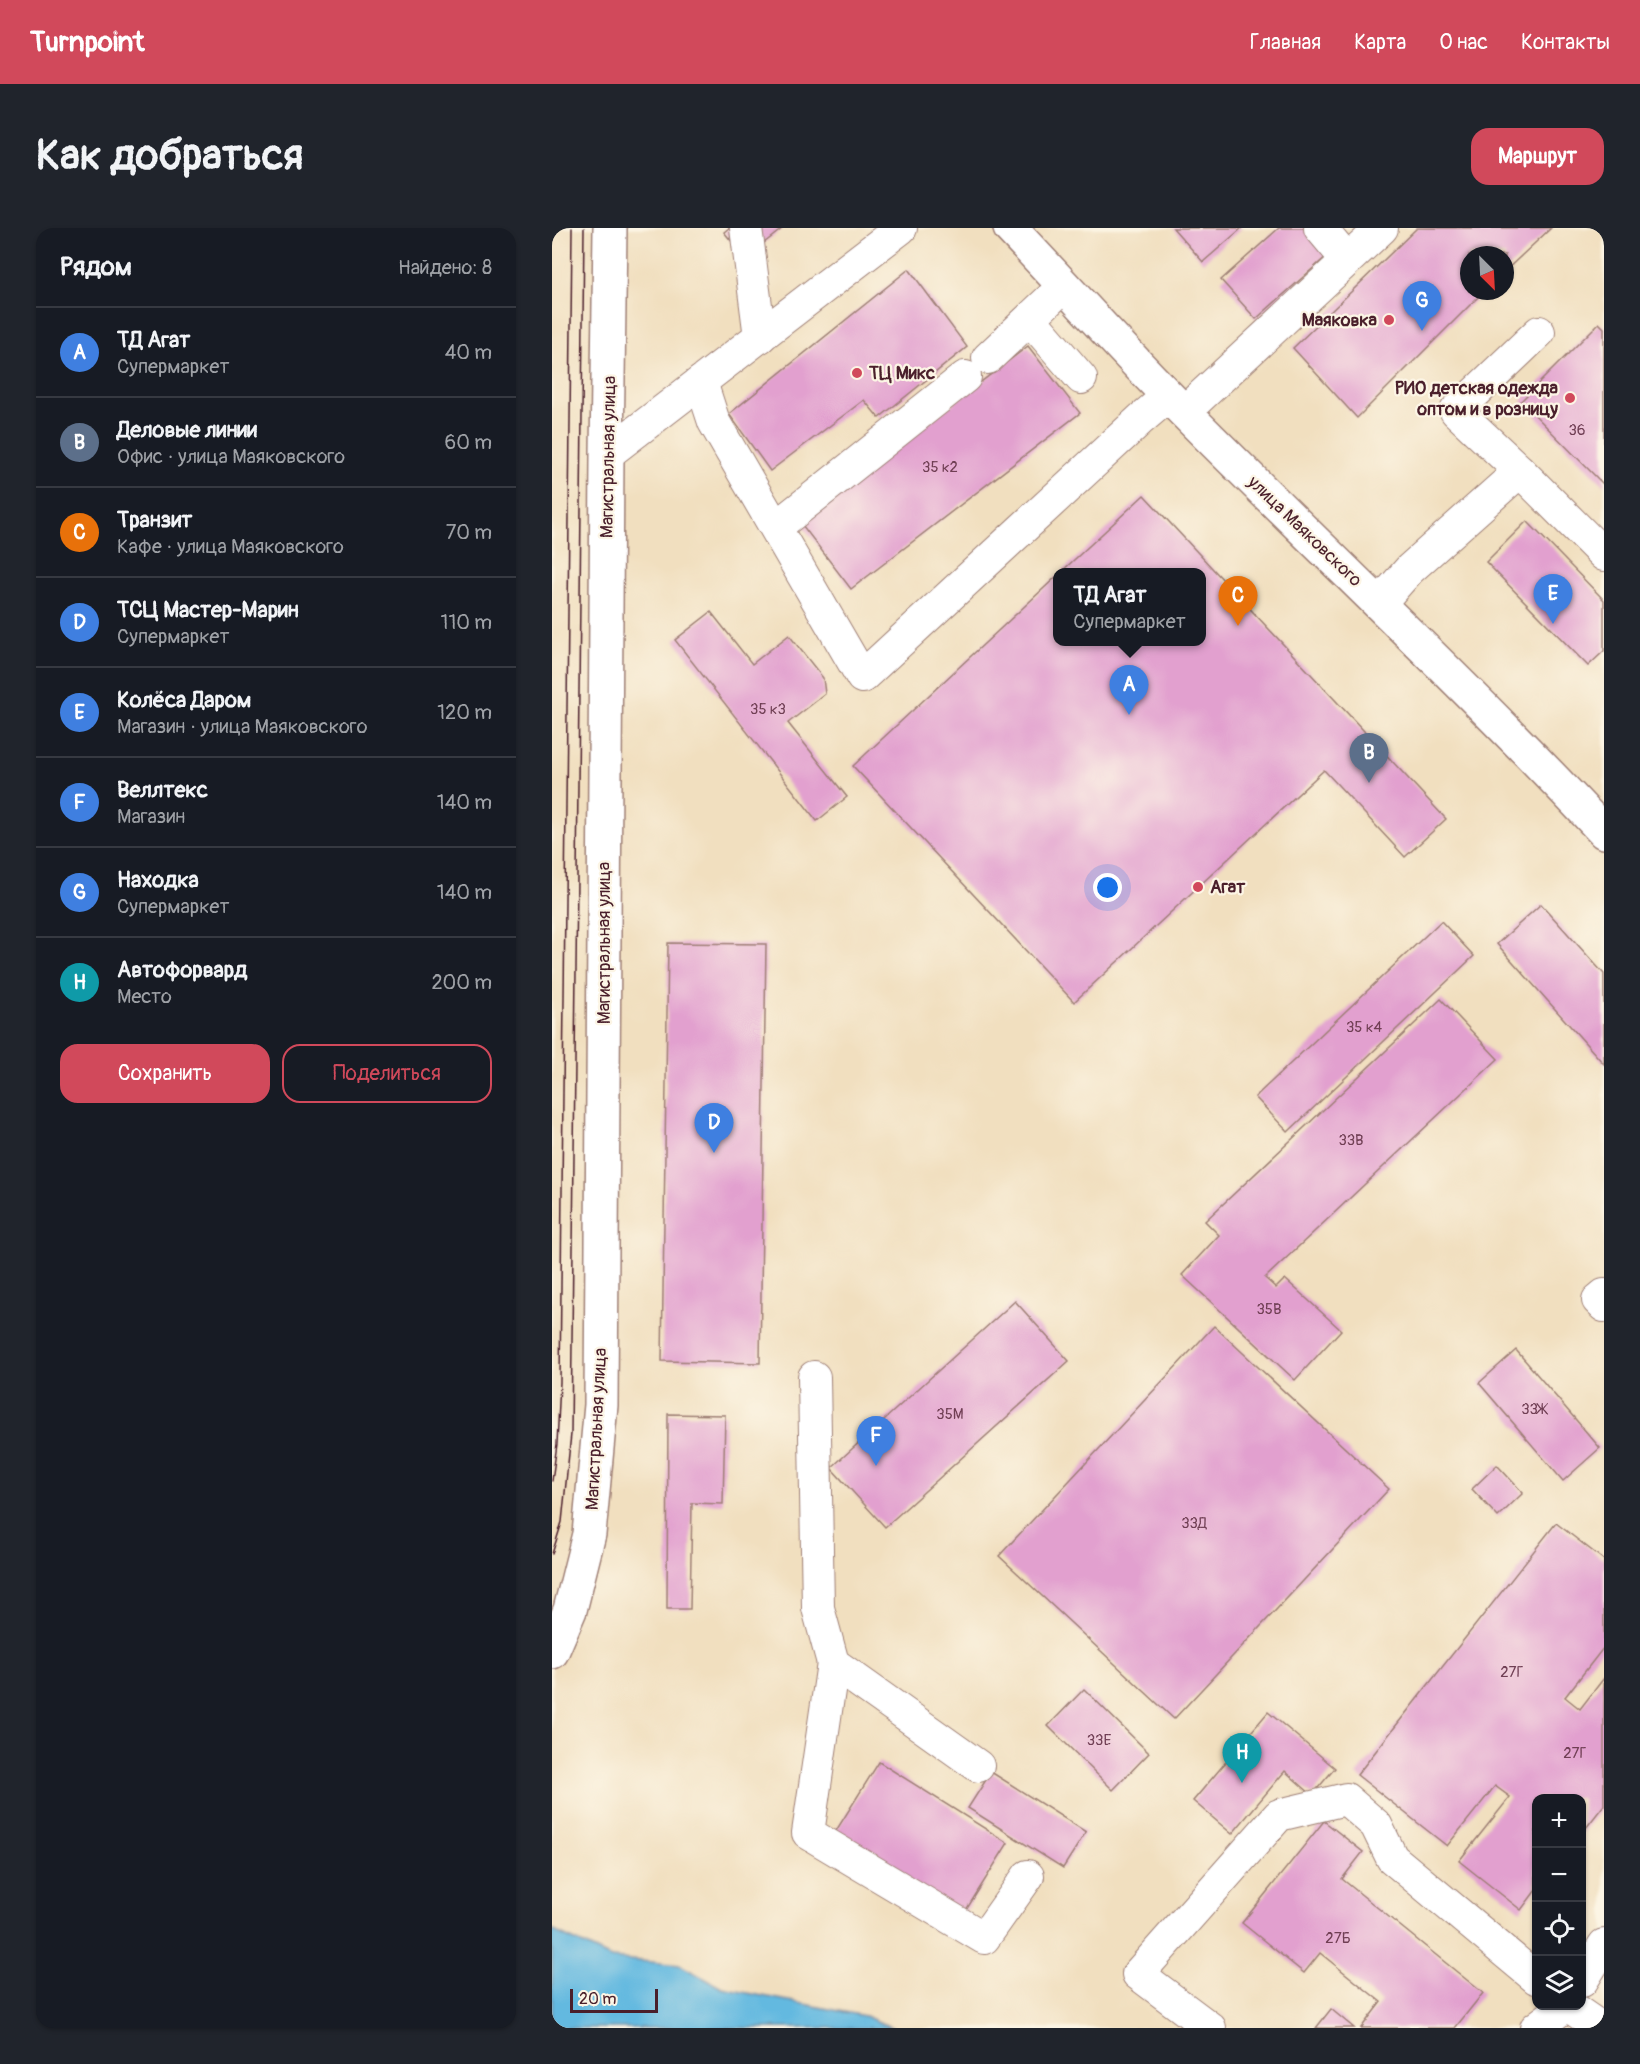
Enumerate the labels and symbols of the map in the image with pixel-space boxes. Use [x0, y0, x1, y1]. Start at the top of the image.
north arrow [1460, 246, 1514, 300]
pin: G [1402, 282, 1442, 331]
place label: Маяковка [1302, 309, 1378, 332]
marker: Маяковка [1382, 313, 1396, 327]
place label: ТЦ Микс [868, 362, 935, 385]
marker: ТЦ Микс [850, 366, 864, 380]
street label: Магистральная улица [596, 376, 621, 538]
place label: РИО детская одежда оптом и в розницу [1395, 377, 1559, 421]
marker: РИО детская одежда оптом и в розницу [1563, 391, 1577, 405]
house number: 36 [1568, 421, 1586, 440]
house number: 35 к2 [922, 458, 958, 477]
street label: улица Маяковского [1242, 470, 1367, 592]
pin: E [1534, 574, 1572, 624]
pin: C [1218, 576, 1258, 626]
pin: A [1110, 666, 1148, 715]
house number: 35 к3 [750, 700, 786, 719]
pin: B [1350, 734, 1388, 783]
street label: Магистральная улица [593, 862, 616, 1024]
your location [1093, 873, 1122, 902]
place label: Агат [1210, 876, 1246, 899]
marker: Агат [1191, 880, 1205, 894]
house number: 35 к4 [1346, 1018, 1382, 1037]
pin: D [694, 1104, 734, 1153]
house number: 33В [1338, 1131, 1364, 1150]
house number: 35В [1257, 1300, 1282, 1319]
street label: Магистральная улица [581, 1347, 612, 1511]
house number: 33Ж [1521, 1400, 1549, 1419]
house number: 35М [936, 1405, 964, 1424]
pin: F [856, 1416, 896, 1466]
house number: 33Д [1181, 1514, 1208, 1533]
house number: 27Г [1500, 1663, 1524, 1682]
house number: 33Е [1087, 1731, 1111, 1750]
pin: H [1222, 1734, 1262, 1783]
house number: 27Г [1563, 1744, 1587, 1763]
house number: 27Б [1325, 1929, 1351, 1948]
scale bar [570, 1986, 658, 2014]

